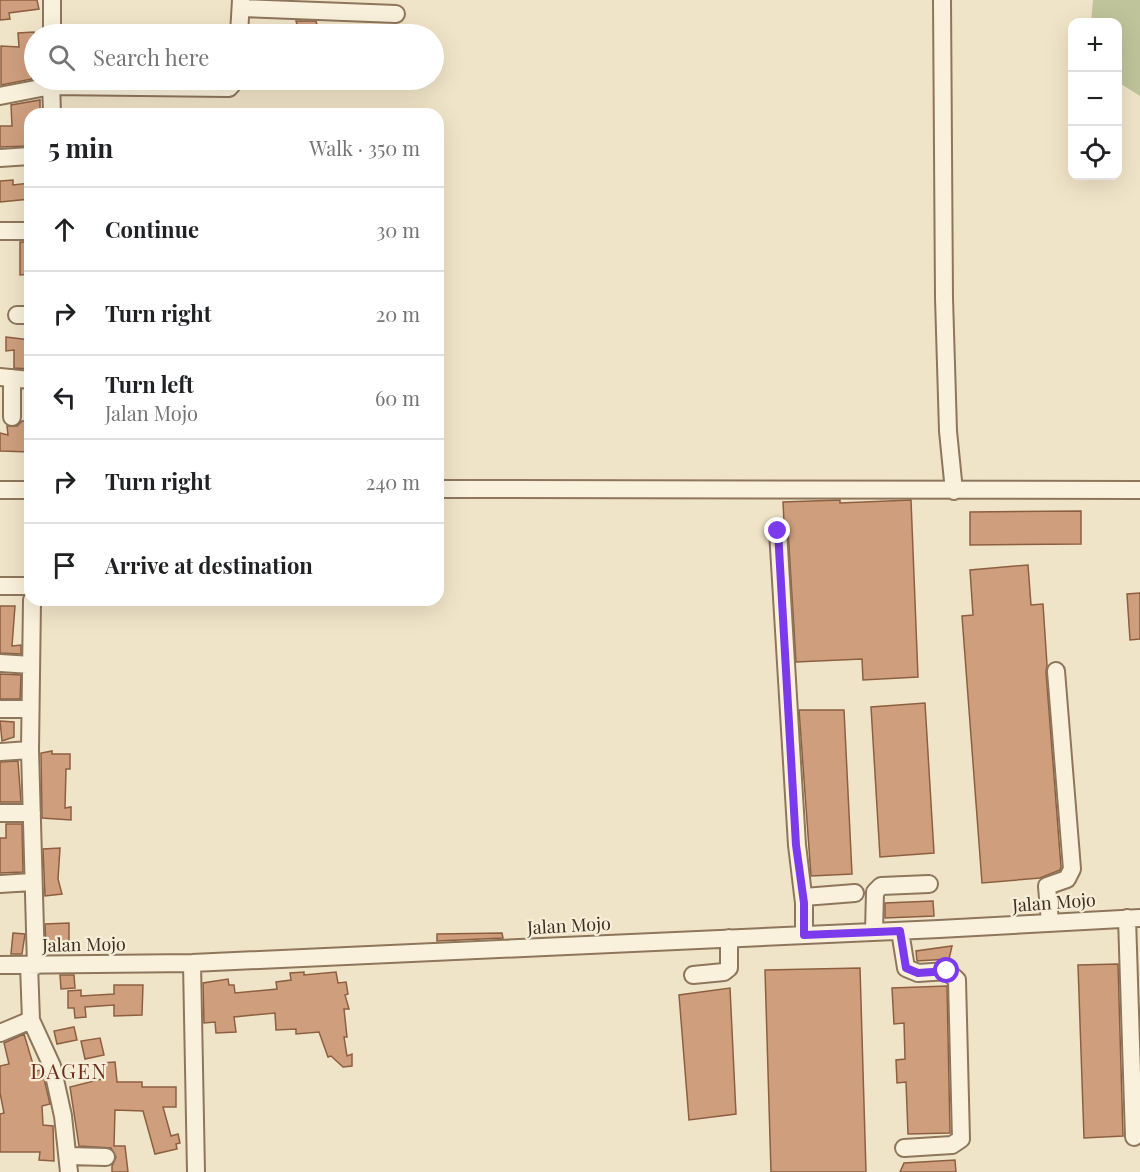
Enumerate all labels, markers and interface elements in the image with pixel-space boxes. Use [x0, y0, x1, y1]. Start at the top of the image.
map controls [1068, 18, 1122, 180]
button: + [1068, 18, 1122, 72]
search box [24, 24, 444, 90]
icon: search [45, 41, 78, 74]
text: Search here [93, 42, 209, 72]
button: − [1068, 72, 1122, 126]
button: locate [1068, 126, 1122, 180]
text: 5 min [48, 130, 113, 165]
text: Walk · 350 m [309, 134, 420, 161]
icon: ahead [48, 213, 81, 246]
text: Continue [105, 214, 199, 244]
text: 30 m [376, 216, 420, 243]
icon: right [48, 297, 81, 330]
text: Turn right [105, 298, 211, 328]
text: 20 m [376, 300, 420, 327]
text: Turn left [105, 369, 194, 399]
icon: left [48, 381, 81, 414]
text: 60 m [375, 384, 420, 411]
text: Jalan Mojo [105, 399, 198, 426]
icon: right [48, 465, 81, 498]
text: Turn right [105, 466, 211, 496]
text: 240 m [366, 468, 420, 495]
route end [764, 517, 790, 543]
icon: arrive [48, 549, 81, 582]
text: Arrive at destination [105, 550, 313, 580]
street label: Jalan Mojo [1010, 887, 1097, 917]
street label: Jalan Mojo [526, 911, 611, 939]
street label: Jalan Mojo [41, 931, 126, 957]
route start [933, 957, 959, 983]
district label: DAGEN [30, 1056, 108, 1084]

